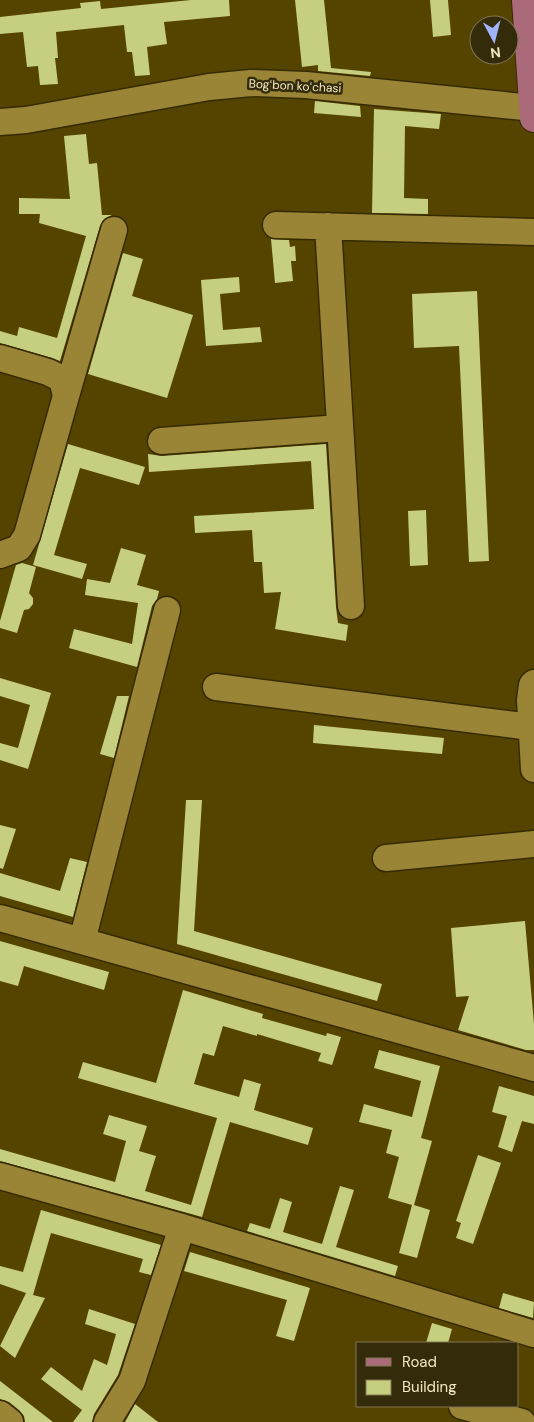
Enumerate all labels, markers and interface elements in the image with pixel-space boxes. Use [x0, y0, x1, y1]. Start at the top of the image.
north arrow [469, 15, 519, 65]
text: N [489, 43, 502, 62]
street label: Bogʻbon koʻchasi [248, 76, 342, 96]
legend [356, 1342, 519, 1407]
text: Road [402, 1352, 437, 1372]
text: Building [402, 1377, 457, 1397]

